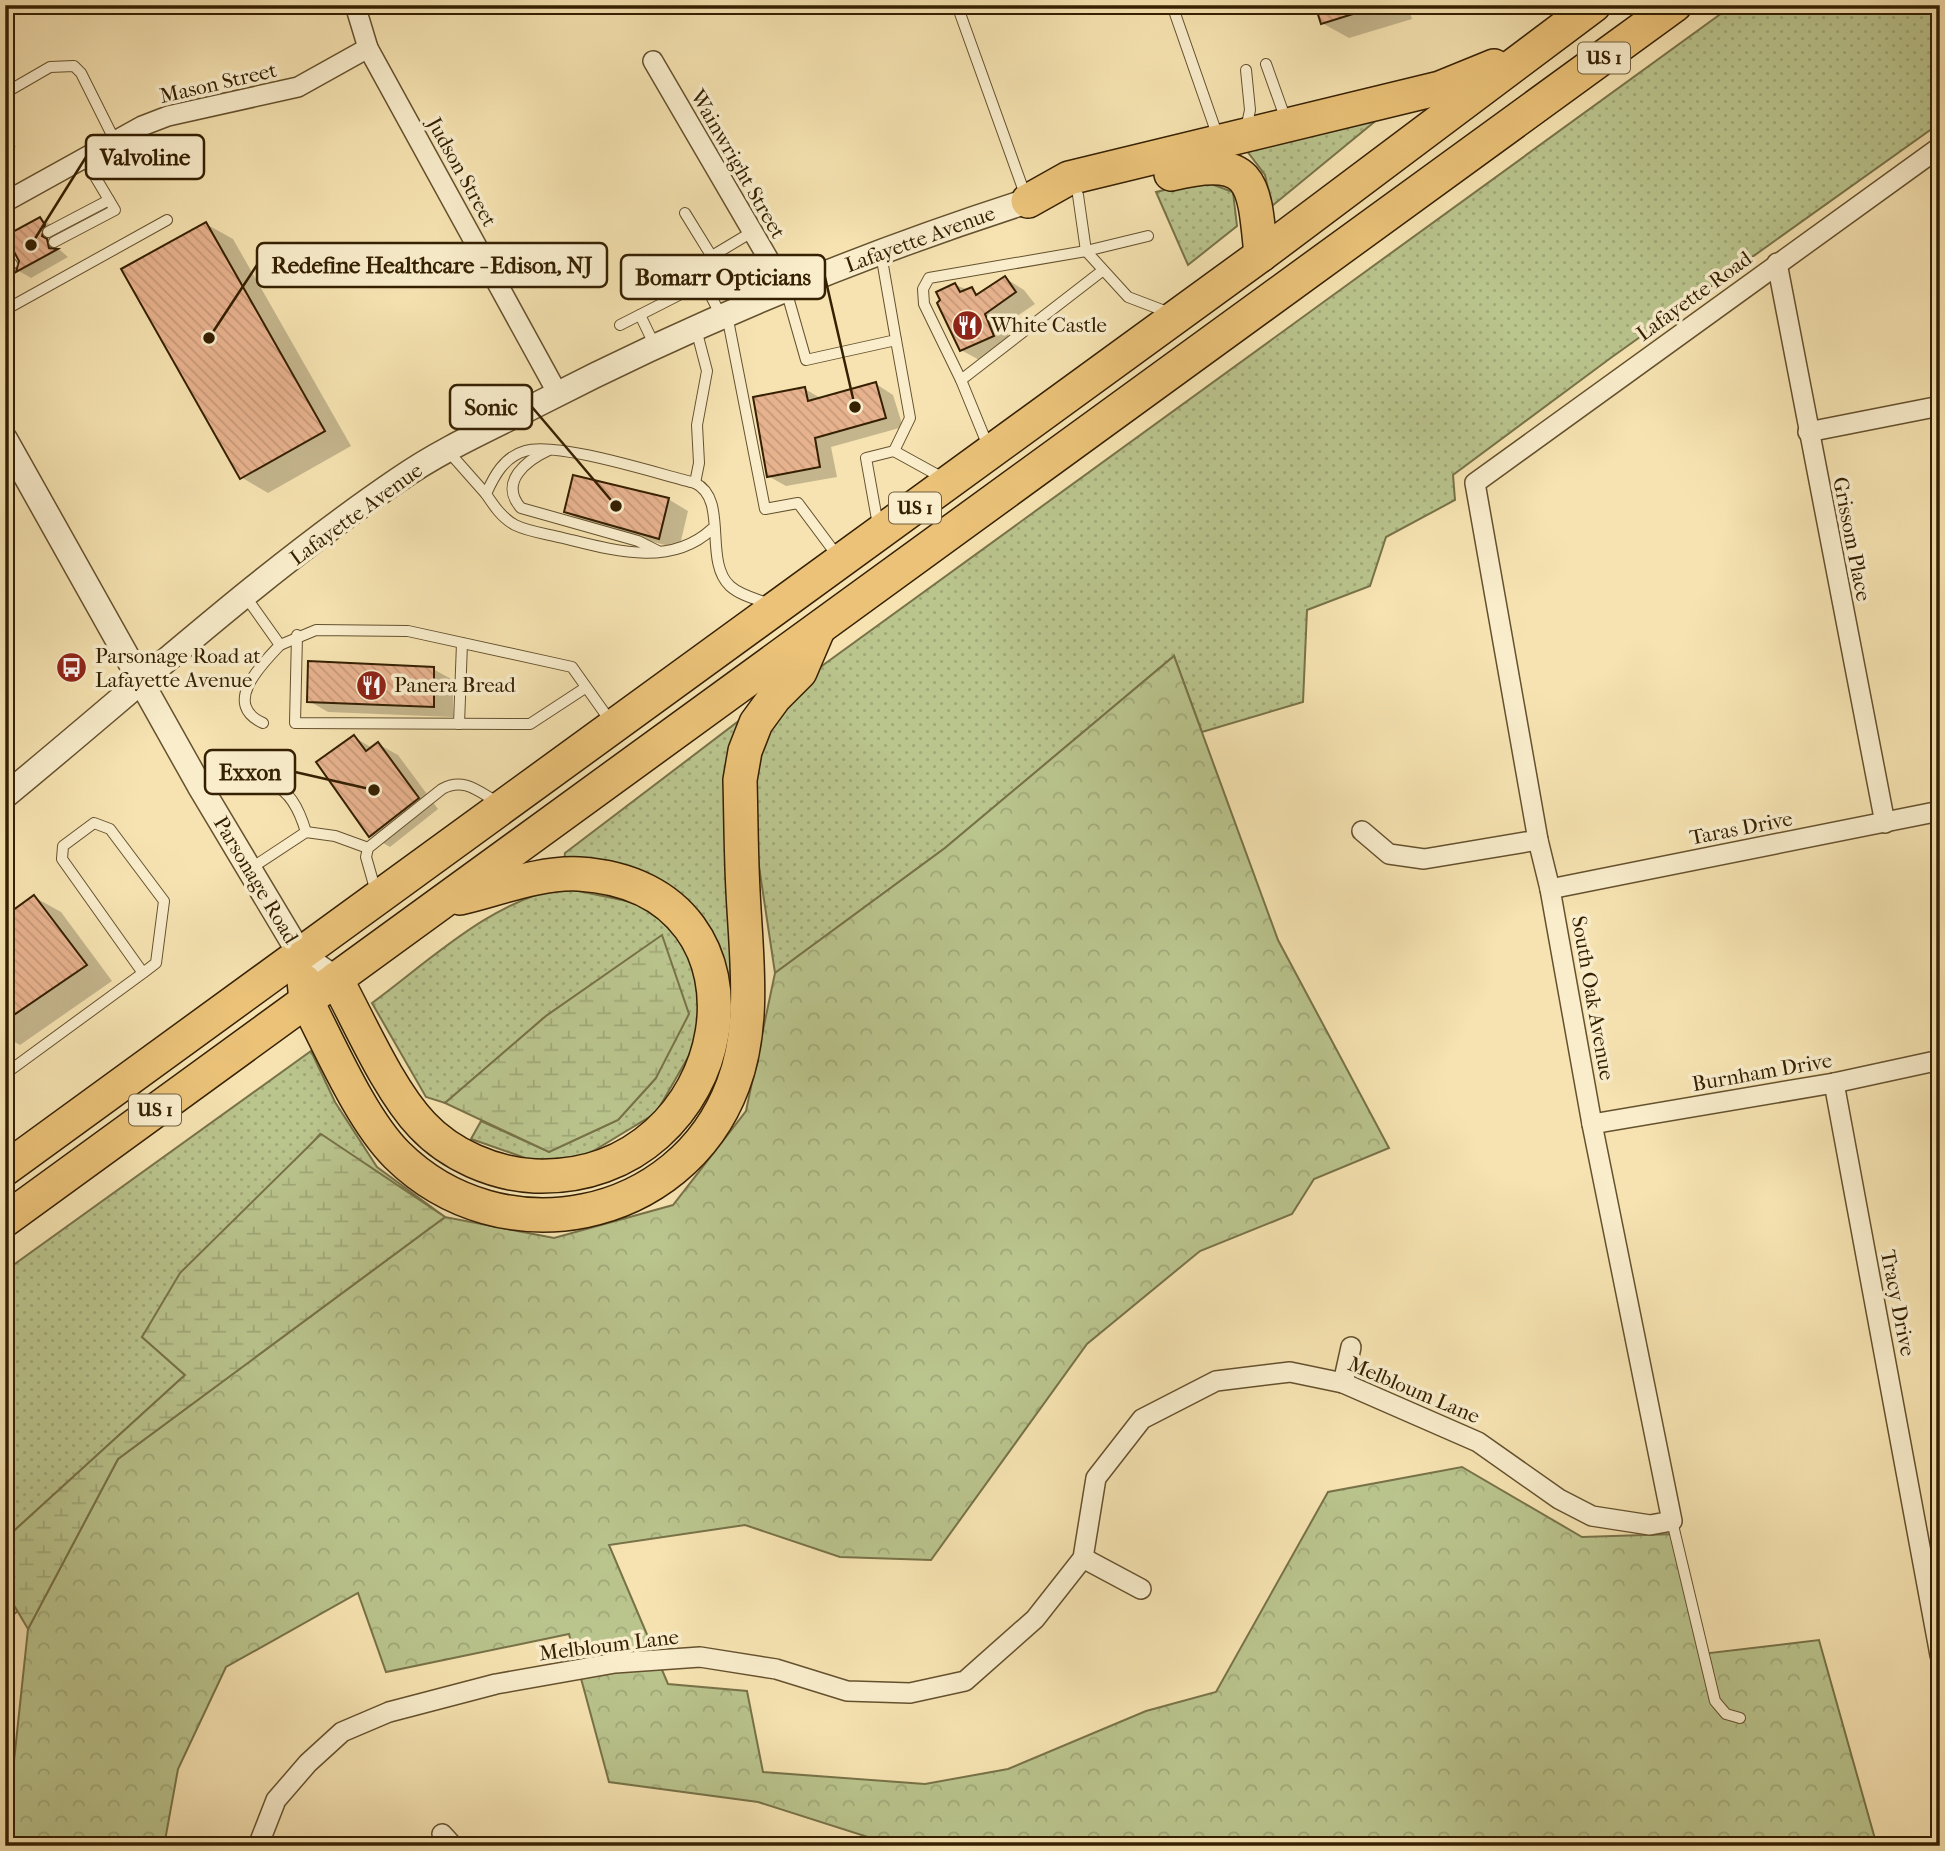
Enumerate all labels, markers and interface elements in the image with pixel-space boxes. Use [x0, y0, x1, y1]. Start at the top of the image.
road number: US 1 [1578, 43, 1630, 74]
street label: Mason Street [157, 58, 279, 108]
street label: Wainwright Street [685, 84, 791, 243]
street label: Judson Street [421, 111, 502, 231]
callout: Valvoline [86, 135, 204, 179]
text: Valvoline [99, 144, 191, 171]
street label: Lafayette Avenue [842, 201, 998, 277]
callout: Redefine Healthcare - Edison, NJ [257, 243, 607, 287]
street label: Lafayette Road [1632, 246, 1757, 346]
text: Redefine Healthcare - Edison, NJ [271, 252, 593, 279]
callout: Bomarr Opticians [621, 255, 825, 299]
text: Bomarr Opticians [635, 264, 812, 291]
restaurant icon: White Castle [951, 308, 985, 342]
place label: White Castle [990, 313, 1107, 337]
callout: Sonic [450, 385, 532, 429]
text: Sonic [464, 394, 518, 421]
street label: Lafayette Avenue [285, 458, 427, 570]
street label: Grissom Place [1828, 475, 1876, 603]
road number: US 1 [889, 492, 941, 524]
place label: Parsonage Road at Lafayette Avenue [95, 644, 261, 692]
bus stop icon: Parsonage Road at Lafayette Avenue [55, 651, 89, 685]
restaurant icon: Panera Bread [354, 668, 388, 702]
place label: Panera Bread [394, 673, 516, 697]
callout: Exxon [205, 750, 295, 794]
text: Exxon [219, 759, 282, 786]
street label: Taras Drive [1688, 806, 1794, 850]
street label: Parsonage Road [209, 812, 304, 948]
street label: South Oak Avenue [1567, 914, 1619, 1082]
street label: Burnham Drive [1690, 1048, 1834, 1096]
road number: US 1 [129, 1094, 181, 1126]
street label: Tracy Drive [1876, 1248, 1920, 1358]
street label: Melbloum Lane [1345, 1351, 1483, 1429]
street label: Melbloum Lane [538, 1625, 680, 1665]

